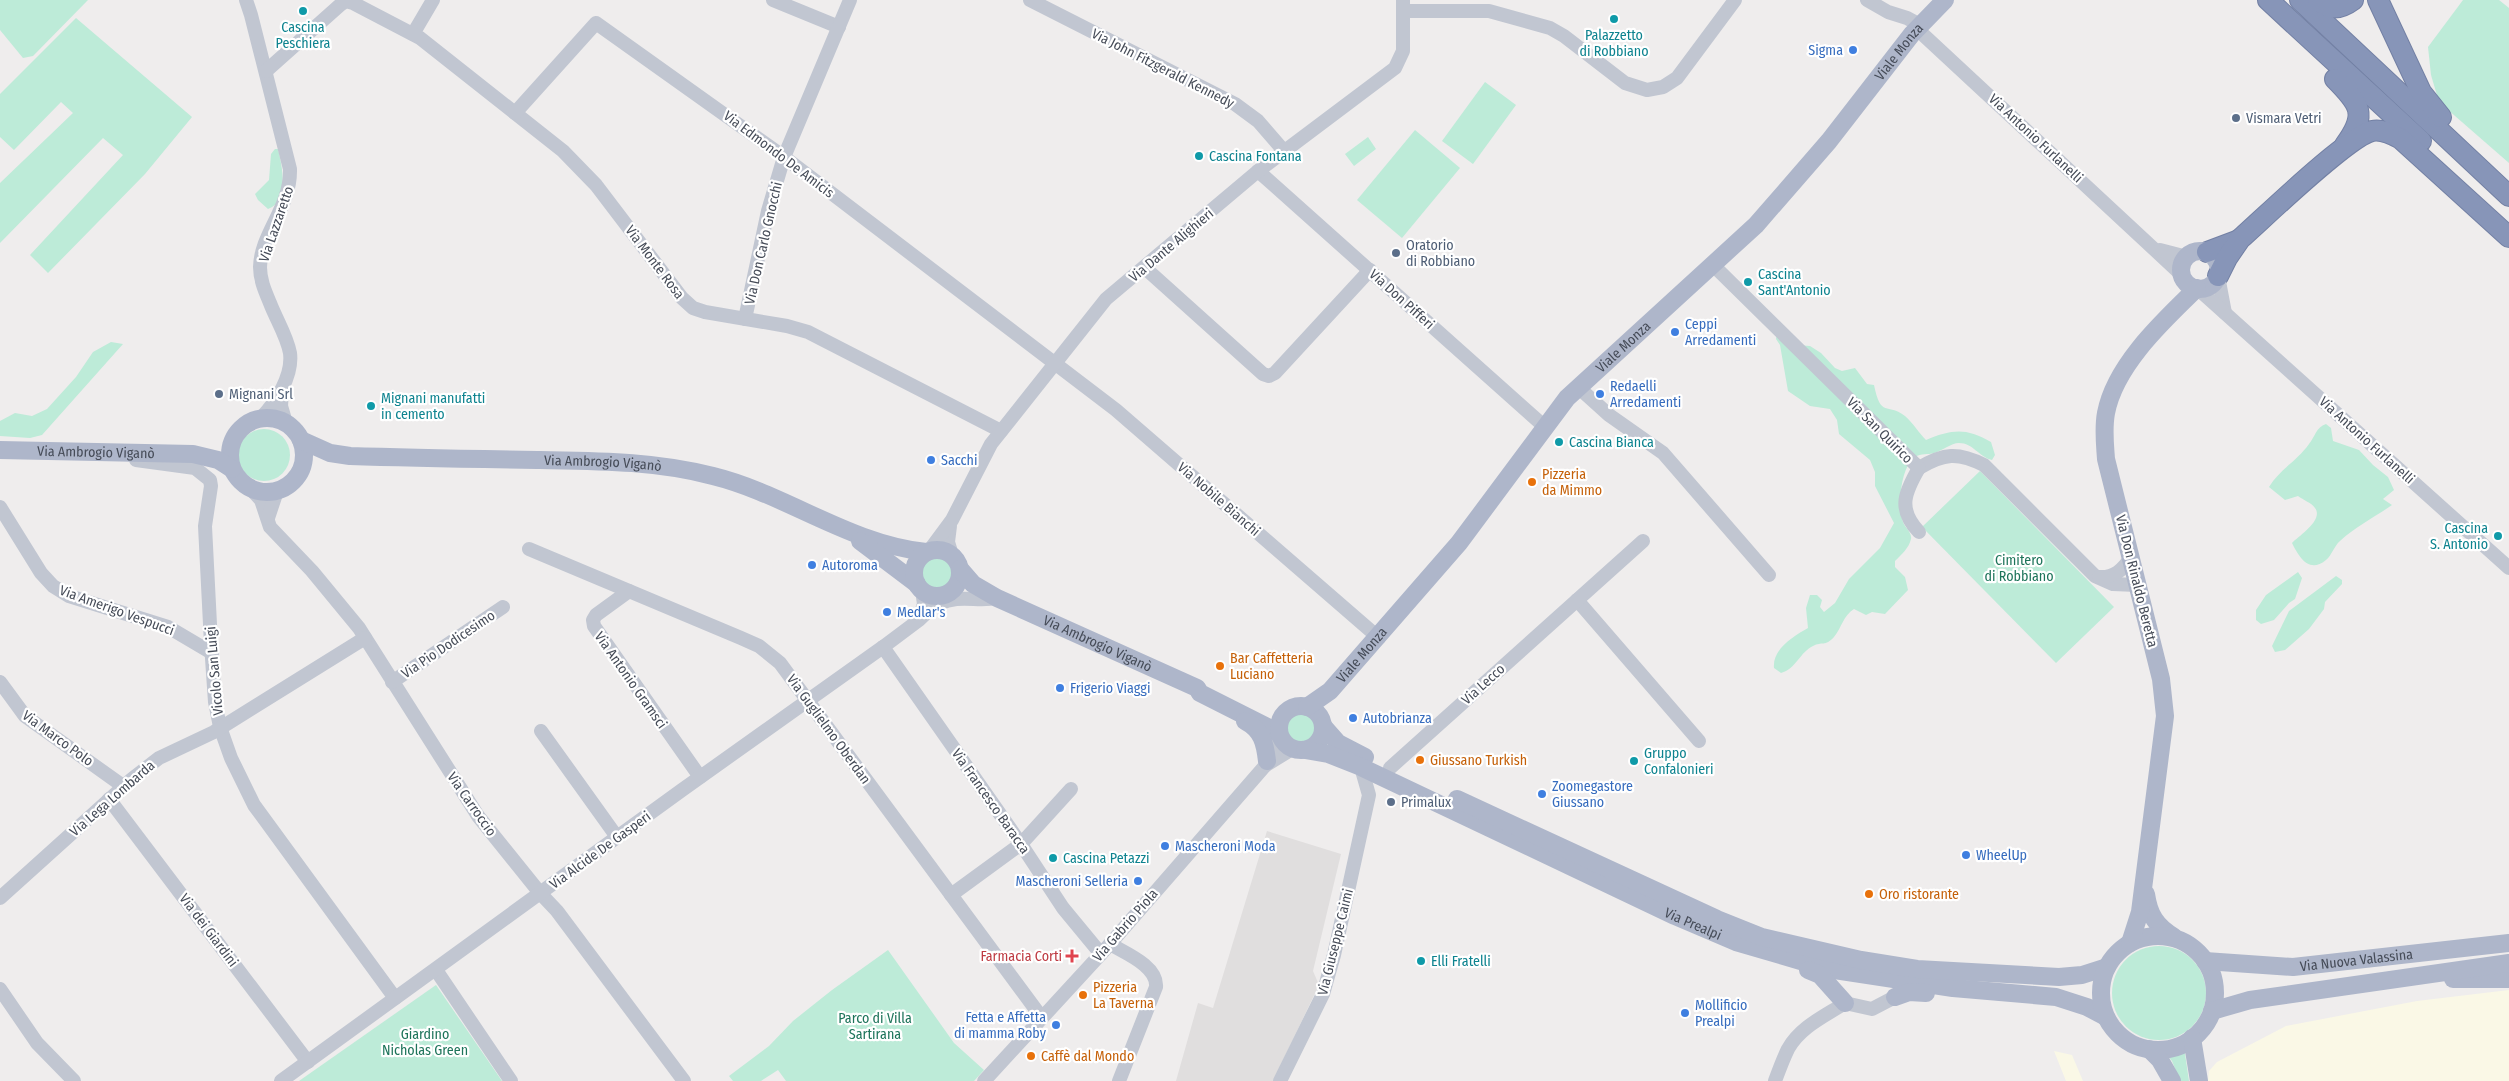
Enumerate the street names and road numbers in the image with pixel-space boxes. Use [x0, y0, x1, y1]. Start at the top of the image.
street label: Viale Monza [1871, 20, 1927, 84]
street label: Via John Fitzgerald Kennedy [1089, 25, 1238, 112]
street label: Via Antonio Furlanelli [1985, 90, 2086, 186]
street label: Via Edmondo De Amicis [720, 107, 837, 201]
street label: Via Don Carlo Gnocchi [741, 180, 786, 306]
street label: Via Lazzaretto [256, 184, 297, 264]
street label: Via Dante Alighieri [1126, 205, 1217, 286]
street label: Via Monte Rosa [621, 222, 688, 303]
street label: Via Don Pifferi [1366, 266, 1438, 333]
street label: Viale Monza [1592, 318, 1654, 376]
street label: Via Antonio Furlanelli [2316, 393, 2418, 488]
street label: Via San Quirico [1843, 394, 1916, 467]
street label: Via Ambrogio Viganò [37, 443, 155, 462]
street label: Via Ambrogio Viganò [544, 452, 663, 475]
street label: Via Nobile Bianchi [1174, 459, 1263, 540]
street label: Via Don Rinaldo Beretta [2112, 513, 2161, 649]
street label: Via Amerigo Vespucci [57, 582, 177, 639]
street label: Via Pio Dodicesimo [398, 607, 498, 682]
street label: Via Ambrogio Viganò [1040, 612, 1155, 676]
street label: Viale Monza [1333, 624, 1391, 686]
street label: Vicolo San Luigi [202, 626, 227, 716]
street label: Via Antonio Gramsci [591, 629, 670, 732]
street label: Via Lecco [1458, 661, 1509, 708]
street label: Via Guglielmo Oberdan [783, 671, 874, 787]
street label: Via Marco Polo [19, 707, 97, 770]
street label: Via Francesco Baracca [948, 745, 1033, 857]
street label: Via Lega Lombarda [66, 757, 158, 840]
street label: Via Carroccio [443, 769, 500, 839]
street label: Via Alcide De Gasperi [546, 808, 654, 893]
street label: Via Gabrio Piola [1089, 885, 1162, 965]
street label: Via Giuseppe Caimi [1314, 887, 1357, 997]
street label: Via dei Giardini [176, 890, 242, 970]
street label: Via Prealpi [1661, 904, 1724, 944]
street label: Via Nuova Valassina [2299, 946, 2414, 975]

